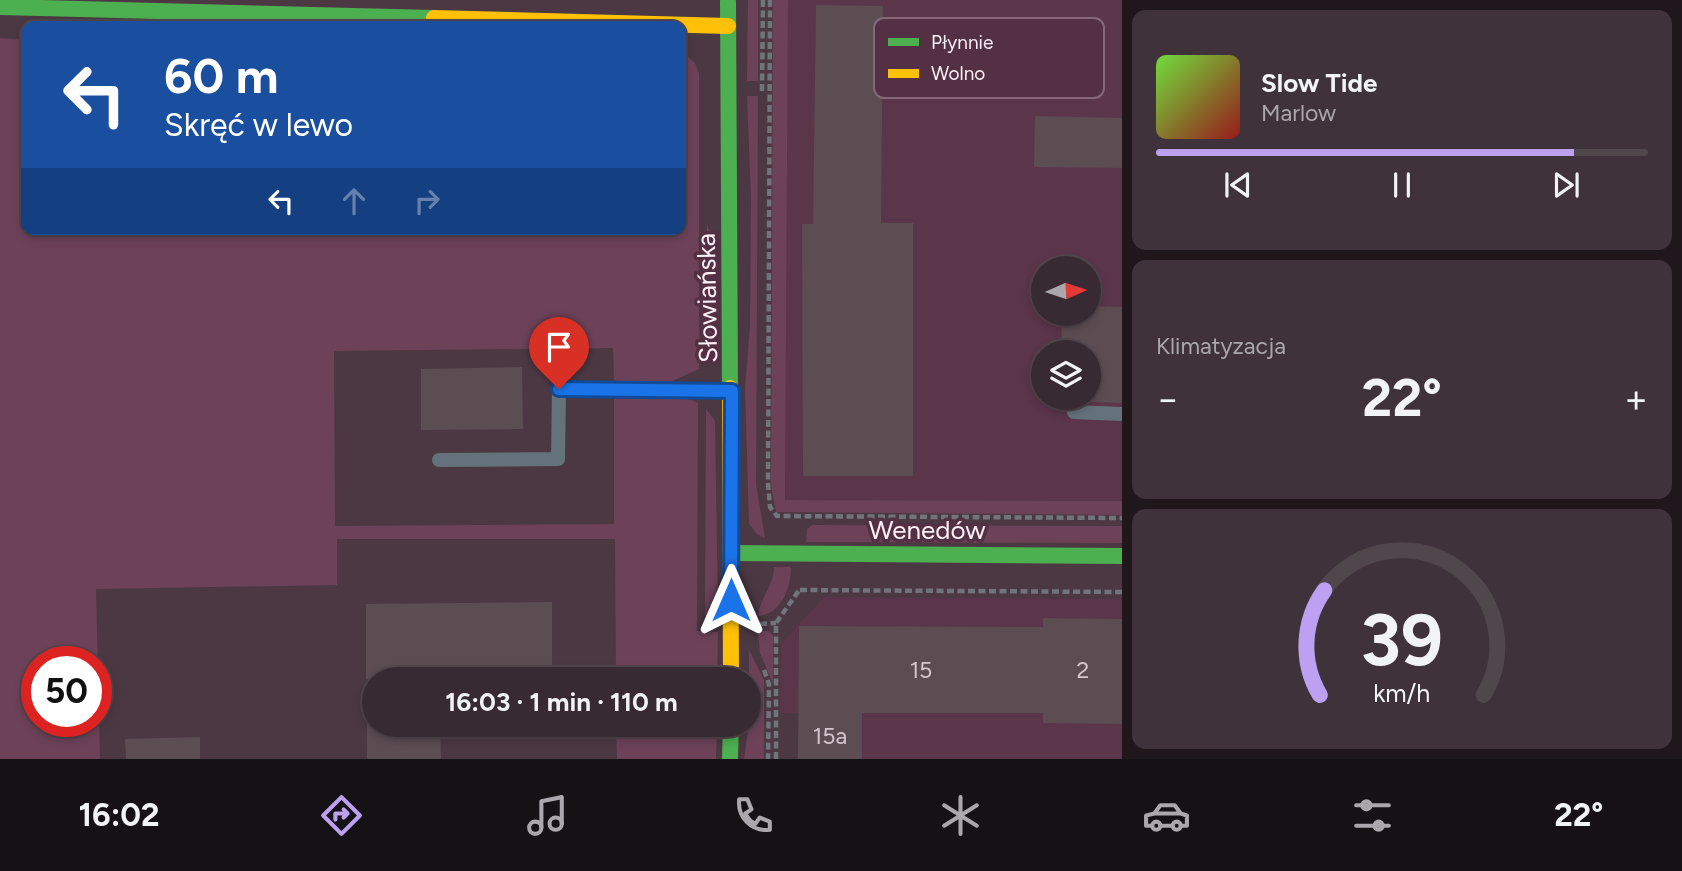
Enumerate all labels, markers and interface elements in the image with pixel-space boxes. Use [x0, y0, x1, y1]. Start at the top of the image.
legend [874, 18, 1104, 98]
text: Płynnie [931, 31, 993, 54]
text: 60 m [164, 46, 279, 105]
icon: left [49, 49, 140, 140]
text: Wolno [931, 62, 985, 85]
text: Slow Tide [1261, 67, 1377, 99]
text: Marlow [1261, 99, 1336, 127]
text: Skręć w lewo [164, 106, 353, 144]
icon: previous [1219, 166, 1257, 204]
icon: pause [1383, 166, 1421, 204]
icon: next [1547, 166, 1585, 204]
icon: left [262, 182, 300, 220]
icon: ahead [335, 182, 373, 220]
icon: right [408, 182, 446, 220]
street label: Słowiańska [690, 233, 724, 363]
north arrow [1031, 256, 1101, 326]
map controls [1031, 256, 1101, 410]
pin [529, 317, 589, 389]
icon: arrive [540, 328, 578, 366]
text: Klimatyzacja [1156, 332, 1286, 360]
button: layers [1031, 340, 1101, 410]
text: 22° [1362, 367, 1442, 429]
text: − [1156, 376, 1180, 422]
text: + [1624, 376, 1648, 422]
street label: Wenedów [868, 514, 986, 546]
position arrow [694, 563, 768, 637]
text: 39 [1361, 597, 1443, 684]
speed limit sign: 50 [21, 646, 112, 737]
house number: 15 [910, 656, 932, 684]
house number: 2 [1077, 656, 1089, 684]
text: km/h [1373, 678, 1431, 708]
text: 16:03 · 1 min · 110 m [445, 686, 678, 718]
house number: 15a [813, 722, 847, 750]
icon: directions [317, 791, 366, 840]
icon: music [523, 791, 572, 840]
icon: phone [729, 791, 778, 840]
icon: climate [936, 791, 985, 840]
icon: car [1142, 791, 1191, 840]
icon: filters [1348, 791, 1397, 840]
text: 16:02 [79, 796, 160, 834]
text: 22° [1554, 796, 1603, 834]

